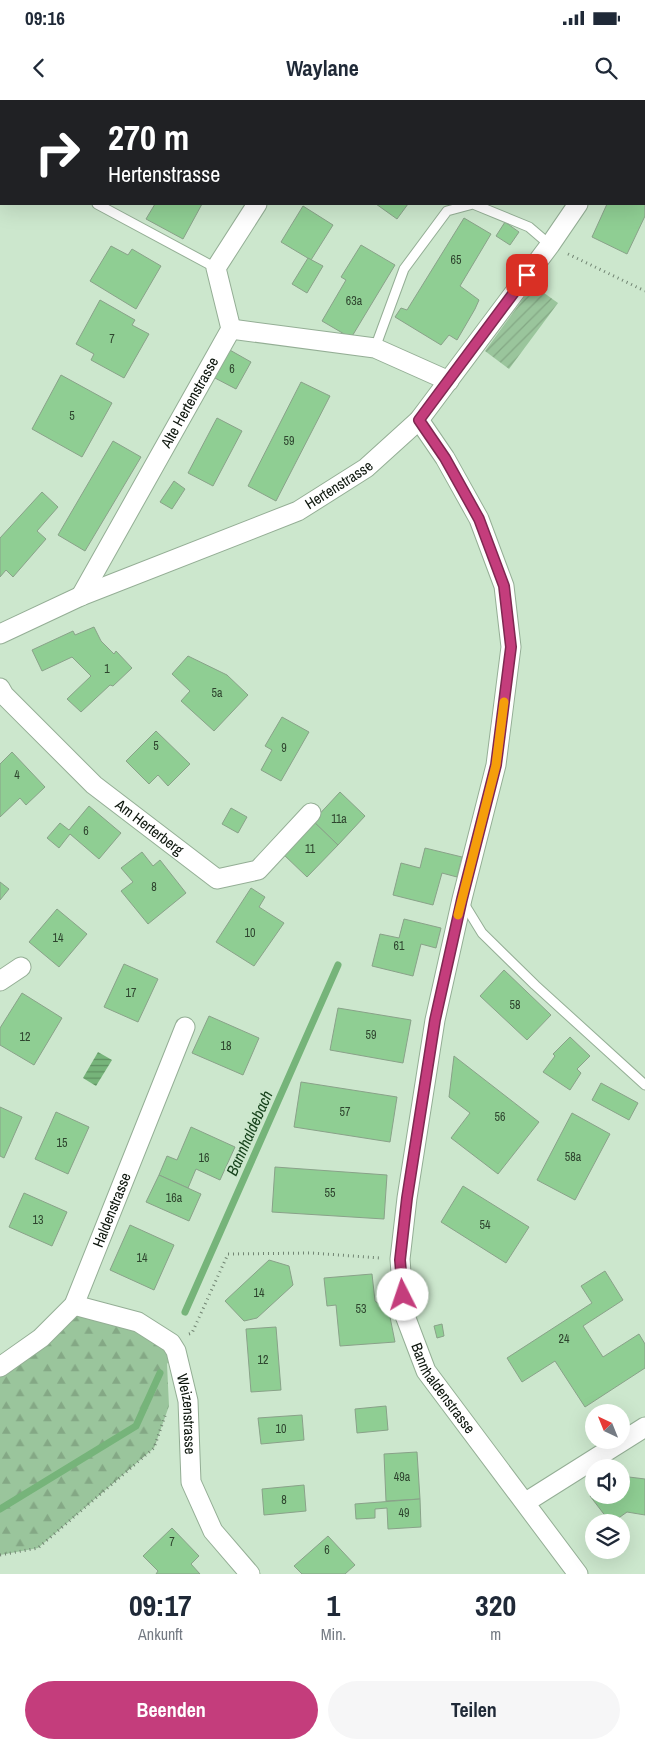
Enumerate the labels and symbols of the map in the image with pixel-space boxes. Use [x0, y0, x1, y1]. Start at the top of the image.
house number: 65 [451, 252, 462, 268]
pin [506, 254, 548, 296]
house number: 63a [346, 293, 363, 309]
house number: 7 [109, 331, 115, 347]
street label: Alte Hertenstrasse [155, 353, 223, 452]
house number: 6 [229, 361, 235, 377]
house number: 5 [69, 408, 75, 424]
house number: 59 [284, 433, 294, 449]
street label: Hertenstrasse [301, 455, 378, 514]
house number: 1 [104, 661, 110, 677]
house number: 5a [212, 685, 223, 701]
house number: 5 [153, 738, 159, 754]
house number: 9 [281, 740, 287, 756]
house number: 4 [14, 767, 20, 783]
street label: Am Herterberg [110, 793, 188, 860]
house number: 11a [331, 811, 347, 827]
house number: 6 [83, 823, 89, 839]
house number: 11 [305, 841, 316, 857]
house number: 8 [151, 879, 157, 895]
house number: 10 [245, 925, 255, 941]
house number: 14 [53, 930, 64, 946]
house number: 61 [394, 938, 405, 954]
house number: 17 [126, 985, 137, 1001]
house number: 58 [510, 997, 520, 1013]
house number: 59 [366, 1027, 376, 1043]
house number: 12 [20, 1029, 30, 1045]
house number: 18 [221, 1038, 231, 1054]
water label: Bannhaldebach [220, 1087, 278, 1179]
house number: 57 [340, 1104, 351, 1120]
house number: 56 [495, 1109, 505, 1125]
house number: 15 [57, 1135, 68, 1151]
house number: 58a [565, 1149, 582, 1165]
house number: 16 [199, 1150, 209, 1166]
street label: Haldenstrasse [87, 1169, 136, 1250]
house number: 55 [325, 1185, 336, 1201]
house number: 16a [166, 1190, 183, 1206]
house number: 13 [33, 1212, 43, 1228]
house number: 54 [480, 1217, 491, 1233]
house number: 14 [137, 1250, 148, 1266]
position arrow [376, 1268, 428, 1320]
house number: 14 [254, 1285, 265, 1301]
house number: 53 [356, 1301, 366, 1317]
house number: 24 [559, 1331, 570, 1347]
street label: Bannhaldenstrasse [406, 1340, 480, 1438]
house number: 12 [258, 1352, 268, 1368]
street label: Weizenstrasse [172, 1371, 201, 1455]
north arrow [585, 1404, 630, 1449]
house number: 10 [276, 1421, 286, 1437]
house number: 49a [394, 1469, 411, 1485]
house number: 8 [281, 1492, 287, 1508]
house number: 49 [399, 1505, 409, 1521]
house number: 7 [169, 1534, 175, 1550]
house number: 6 [324, 1542, 330, 1558]

